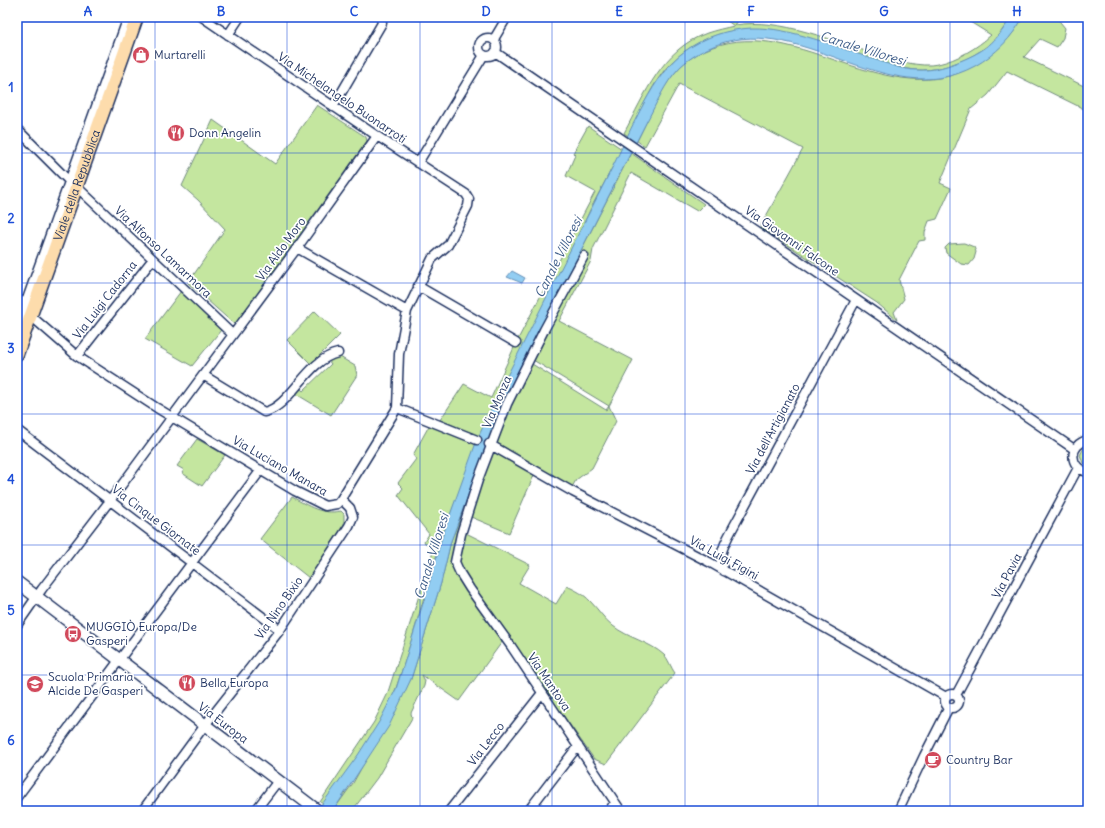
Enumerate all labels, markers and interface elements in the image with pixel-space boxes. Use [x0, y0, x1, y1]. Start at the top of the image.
text: A [84, 3, 93, 20]
text: B [217, 3, 226, 20]
text: C [350, 3, 359, 20]
text: D [481, 3, 491, 20]
text: E [615, 3, 623, 20]
text: F [747, 3, 755, 20]
text: G [879, 3, 889, 20]
text: H [1012, 3, 1022, 20]
water label: Canale Villoresi [818, 27, 910, 70]
shop icon: Murtarelli [131, 45, 151, 65]
place label: Murtarelli [154, 47, 206, 62]
street label: Via Michelangelo Buonarroti [275, 49, 410, 146]
text: 1 [8, 79, 14, 96]
restaurant icon: Donn Angelin [166, 123, 186, 143]
place label: Donn Angelin [189, 125, 261, 140]
street label: Viale della Repubblica [50, 127, 103, 243]
street label: Via Giovanni Falcone [742, 202, 842, 279]
street label: Via Alfonso Lamarmora [112, 203, 215, 301]
text: 2 [7, 210, 15, 227]
water label: Canale Villoresi [531, 212, 587, 301]
street label: Via Aldo Moro [253, 214, 309, 283]
street label: Via Luigi Cadorna [69, 257, 140, 342]
text: 3 [7, 340, 15, 357]
street label: Via Monza [479, 373, 514, 430]
street label: Via dell'Artigianato [742, 381, 803, 477]
street label: Via Luciano Manara [230, 432, 331, 499]
text: 4 [7, 471, 15, 488]
street label: Via Cinque Giornate [109, 481, 204, 558]
water label: Canale Villoresi [410, 509, 453, 601]
street label: Via Luigi Figini [687, 532, 761, 583]
street label: Via Pavia [988, 550, 1025, 601]
street label: Via Nino Bixio [251, 573, 306, 642]
text: 5 [7, 602, 15, 619]
place label: MUGGIÒ Europa/De Gasperi [86, 619, 197, 648]
bus stop icon: MUGGIÒ Europa/De Gasperi [63, 624, 83, 644]
street label: Via Mantova [525, 650, 574, 714]
place label: Scuola Primaria Alcide De Gasperi [48, 669, 143, 698]
restaurant icon: Bella Europa [177, 673, 197, 693]
school or university icon: Scuola Primaria Alcide De Gasperi [25, 674, 45, 694]
place label: Bella Europa [200, 675, 269, 690]
street label: Via Europa [195, 699, 251, 746]
street label: Via Lecco [464, 719, 507, 769]
text: 6 [7, 732, 15, 749]
cafe icon: Country Bar [923, 750, 943, 770]
place label: Country Bar [946, 752, 1013, 767]

